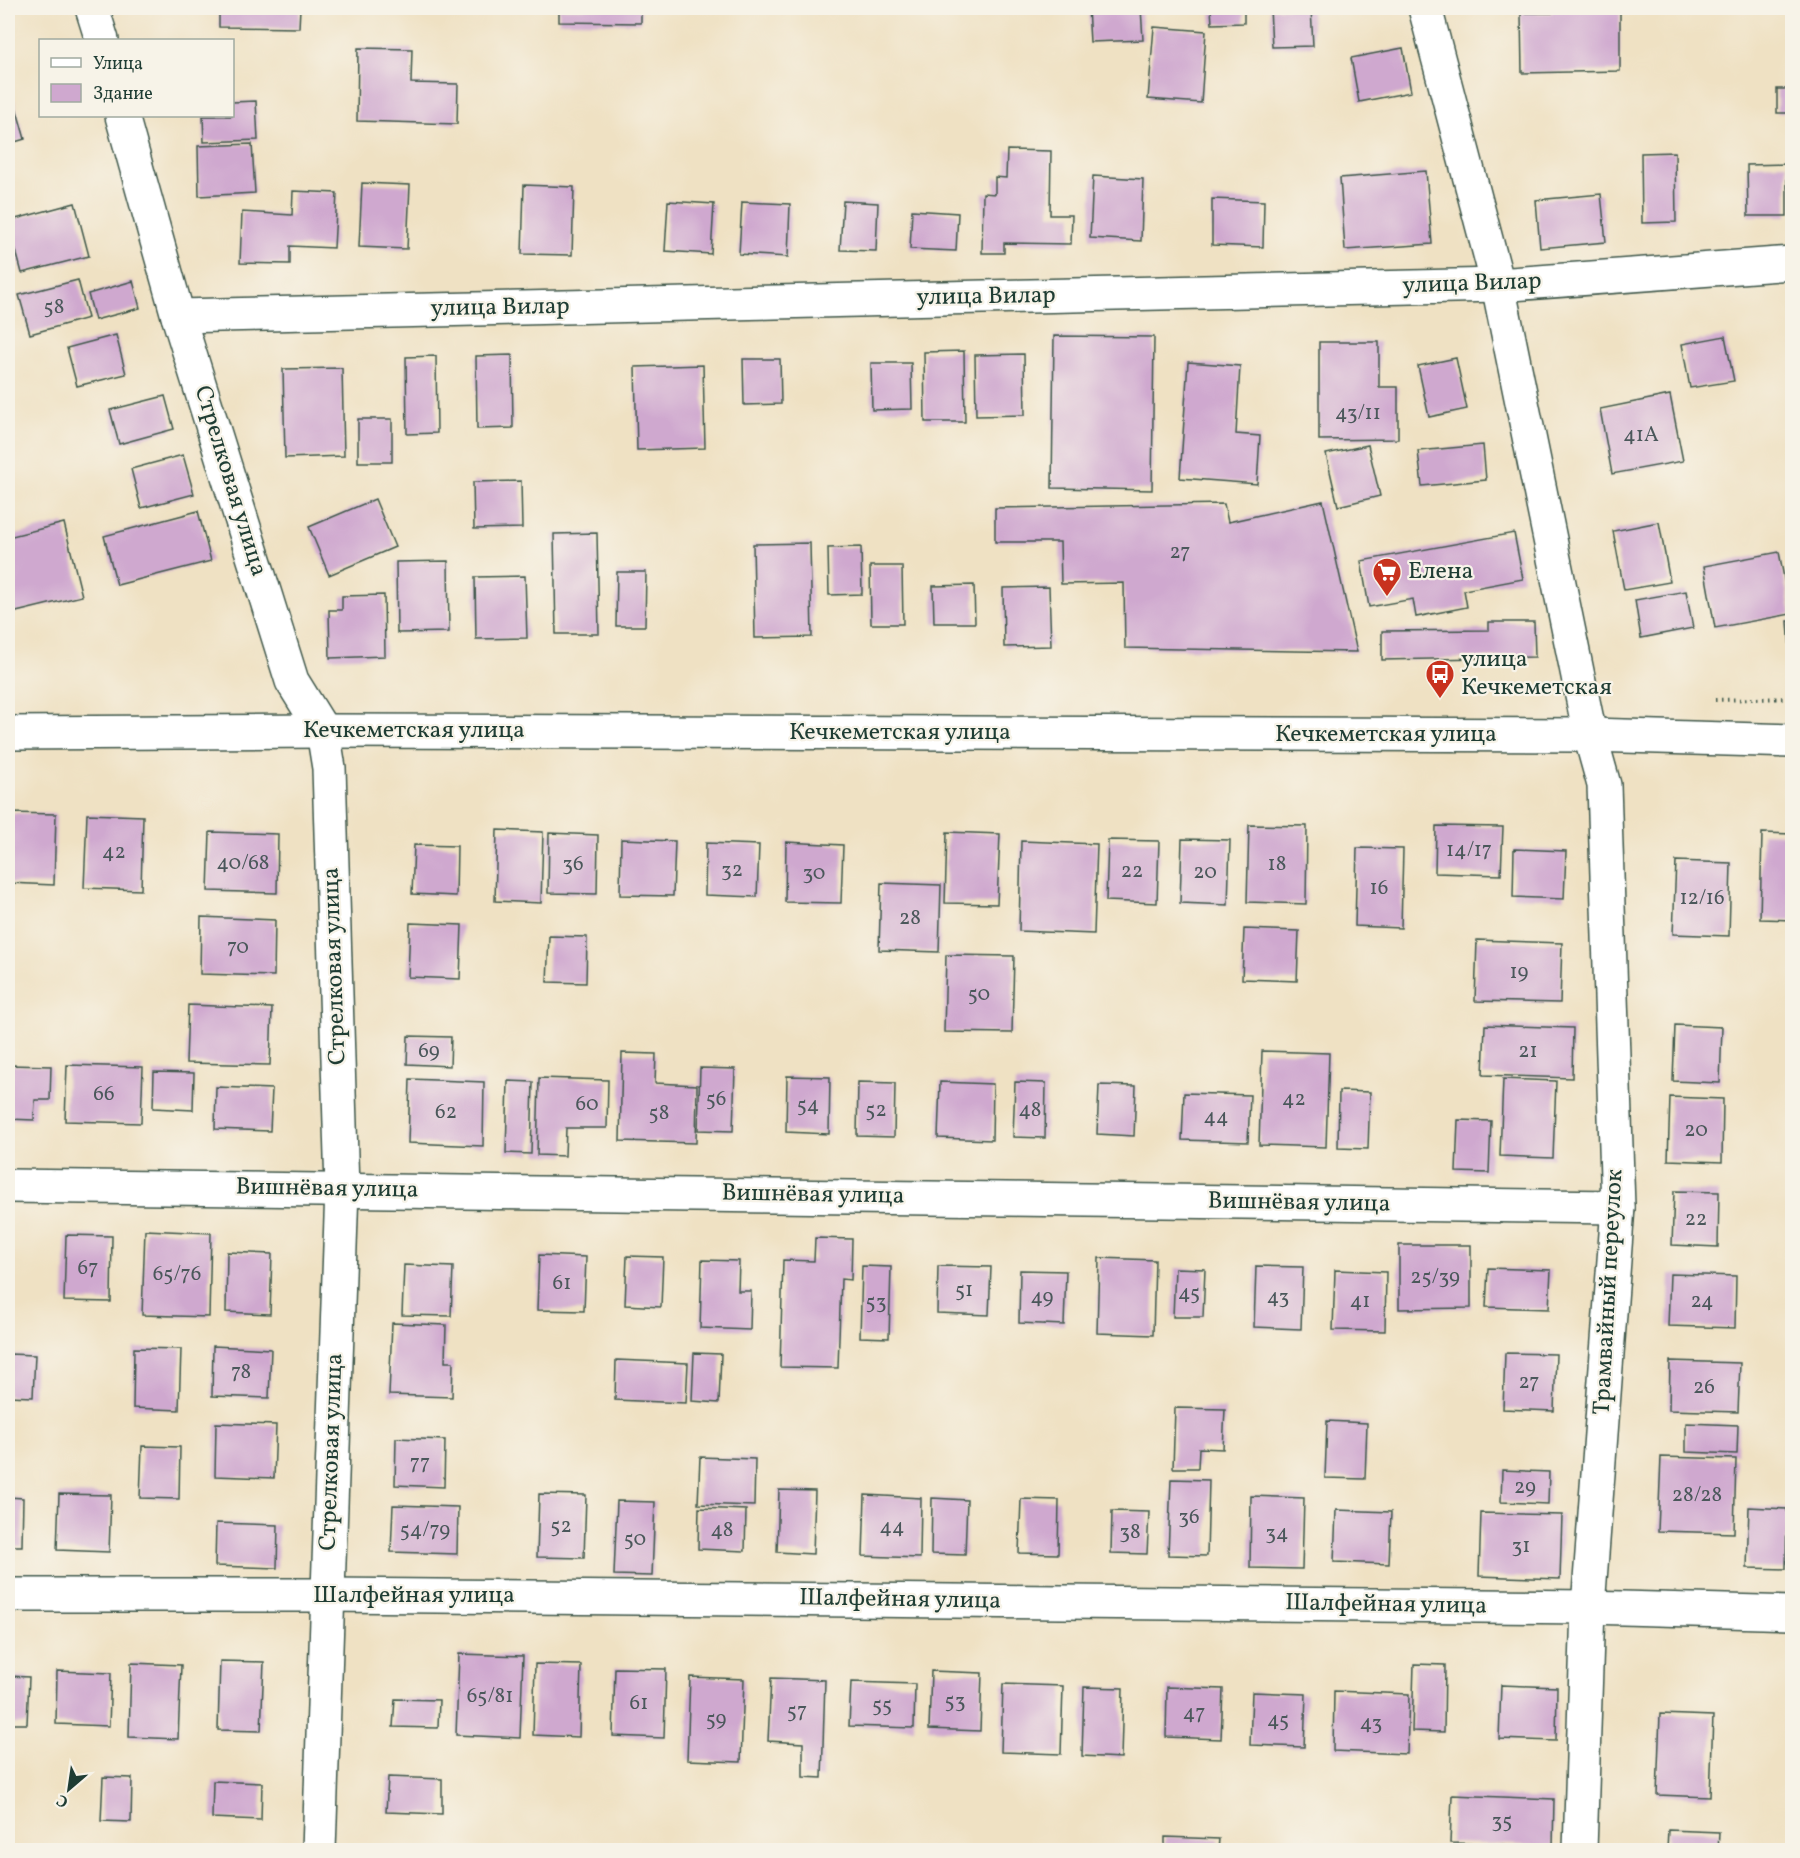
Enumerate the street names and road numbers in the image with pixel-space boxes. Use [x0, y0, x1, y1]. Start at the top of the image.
street label: улица Вилар [1402, 265, 1542, 303]
street label: улица Вилар [916, 279, 1056, 315]
street label: улица Вилар [430, 290, 570, 326]
street label: Стрелковая улица [185, 381, 275, 581]
street label: Кечкеметская улица [303, 714, 525, 748]
street label: Кечкеметская улица [789, 716, 1011, 750]
street label: Кечкеметская улица [1275, 718, 1497, 752]
street label: Стрелковая улица [315, 867, 355, 1065]
street label: Трамвайный переулок [1586, 1168, 1632, 1416]
street label: Вишнёвая улица [235, 1170, 419, 1208]
street label: Вишнёвая улица [721, 1176, 905, 1214]
street label: Вишнёвая улица [1207, 1184, 1391, 1222]
street label: Стрелковая улица [312, 1353, 352, 1551]
street label: Шалфейная улица [313, 1579, 515, 1613]
street label: Шалфейная улица [799, 1581, 1001, 1619]
street label: Шалфейная улица [1285, 1586, 1487, 1624]

